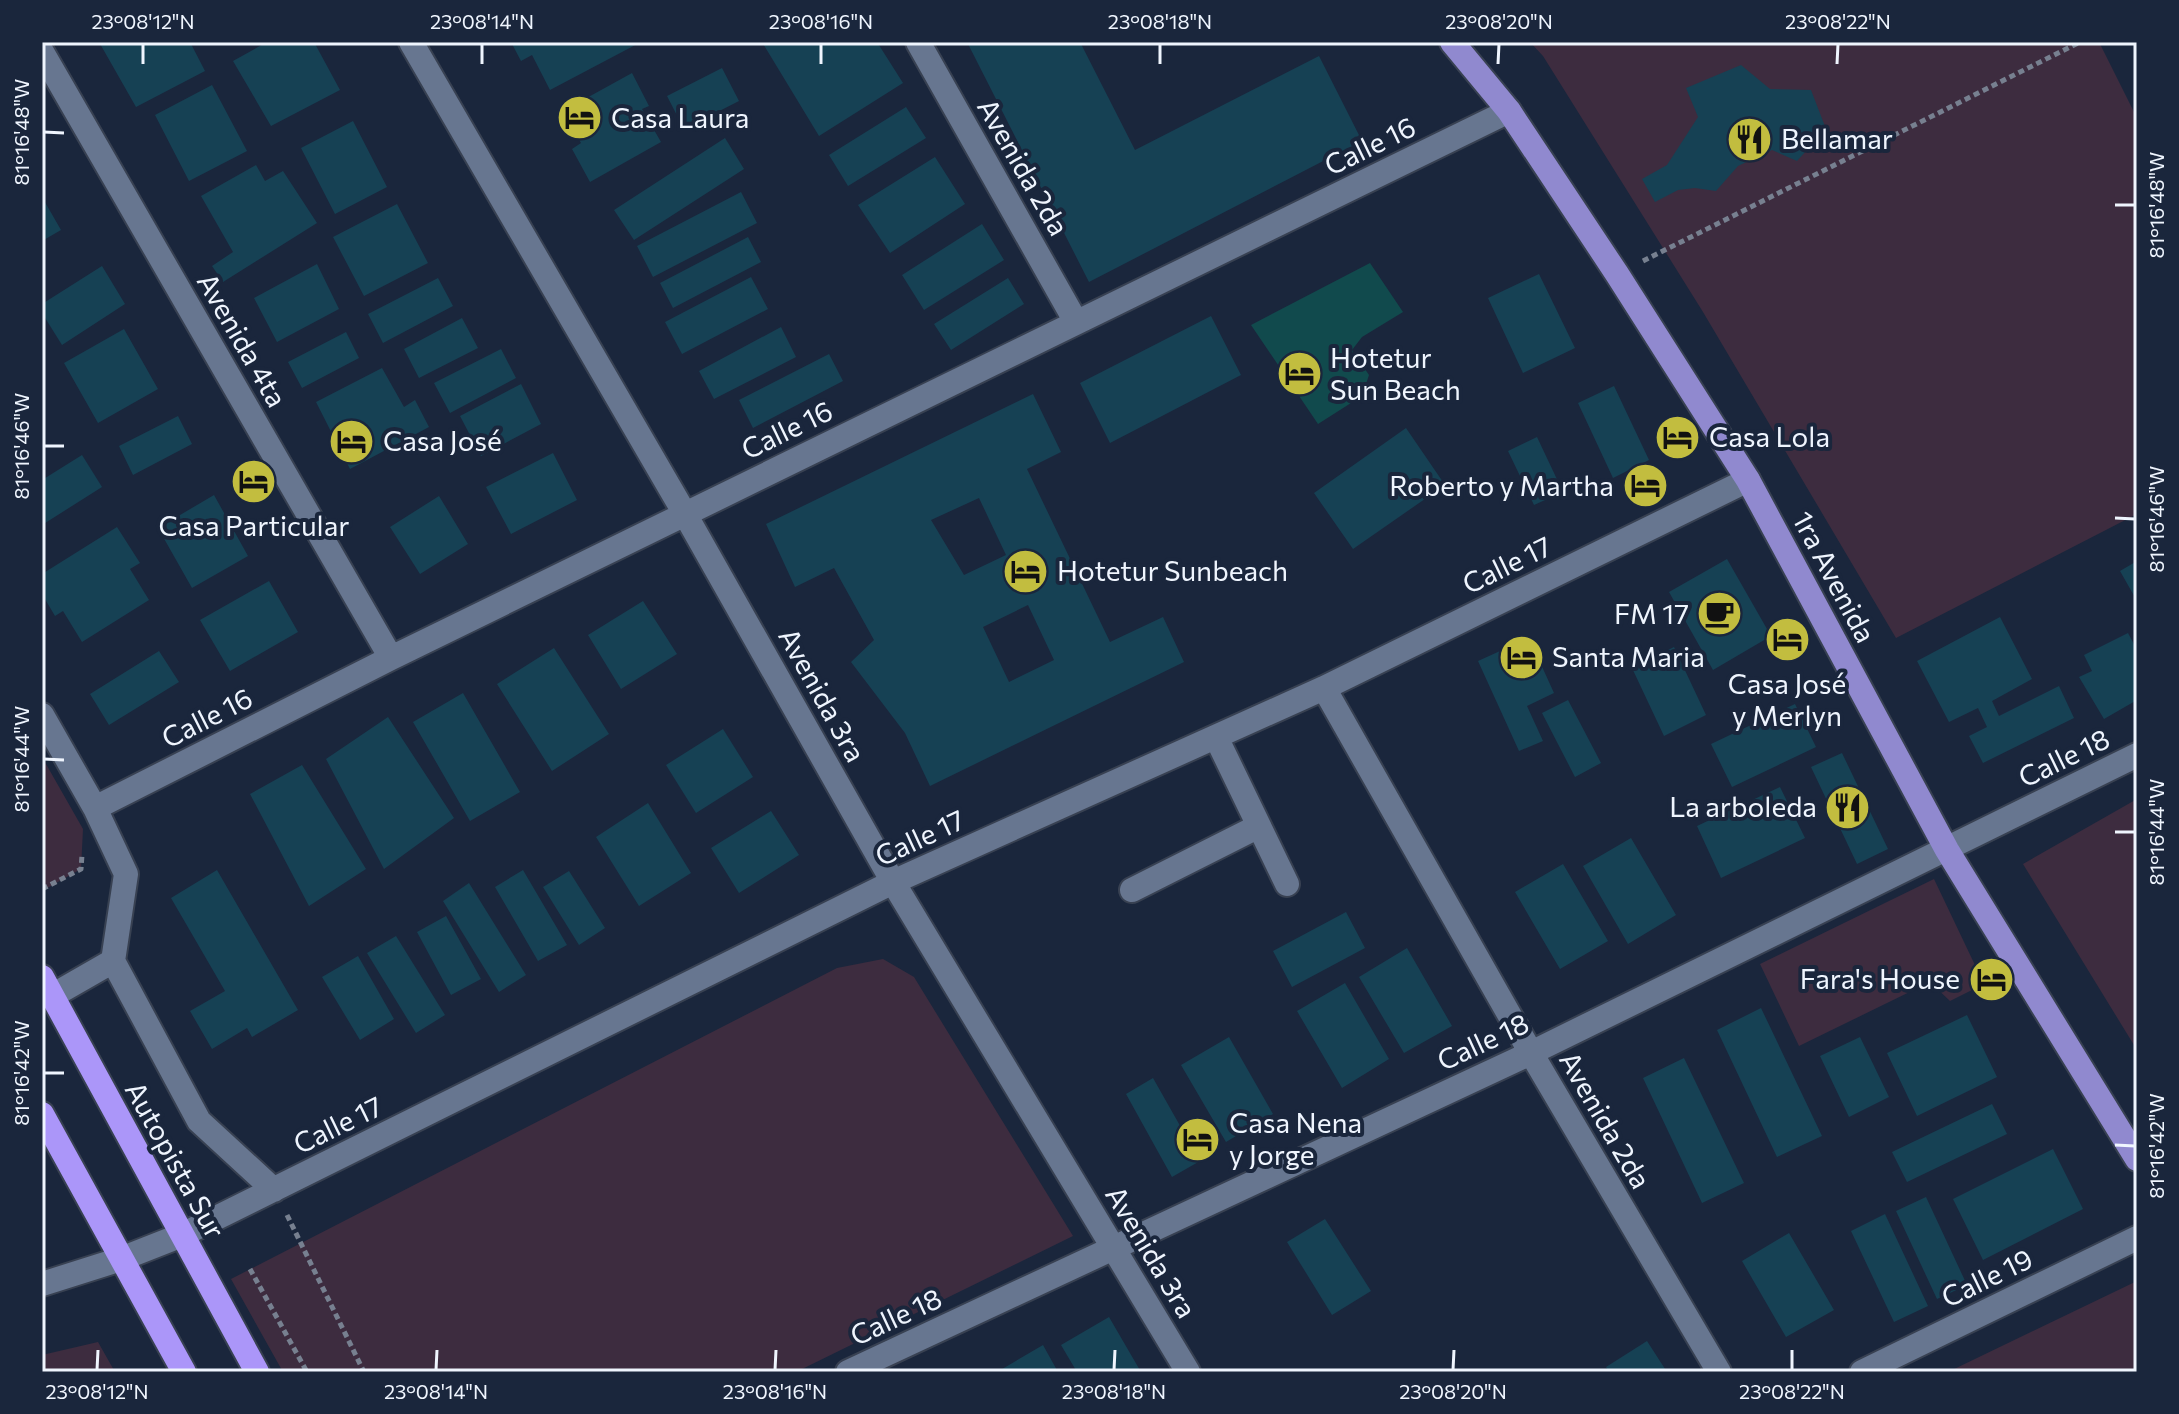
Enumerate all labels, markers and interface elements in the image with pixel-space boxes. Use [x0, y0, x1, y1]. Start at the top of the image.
text: 23°08'12"N [91, 9, 195, 33]
text: 23°08'14"N [430, 9, 534, 33]
text: 23°08'16"N [769, 9, 873, 33]
text: 23°08'18"N [1108, 9, 1212, 33]
text: 23°08'20"N [1445, 9, 1553, 33]
text: 23°08'22"N [1785, 9, 1891, 33]
text: 81°16'48"W [9, 79, 33, 185]
street label: Avenida 2da [971, 92, 1077, 241]
hotel icon: Casa Laura [556, 94, 604, 142]
place label: Casa Laura [611, 100, 749, 134]
street label: Calle 16 [1318, 109, 1421, 182]
restaurant icon: Bellamar [1726, 115, 1774, 163]
place label: Bellamar [1781, 121, 1893, 155]
text: 81°16'48"W [2144, 152, 2168, 258]
street label: Avenida 4ta [191, 266, 295, 413]
place label: Hotetur Sun Beach [1330, 340, 1461, 406]
hotel icon: Hotetur Sun Beach [1275, 350, 1323, 398]
text: 81°16'46"W [9, 393, 33, 499]
street label: Calle 16 [735, 393, 838, 466]
hotel icon: Casa Lola [1654, 413, 1702, 461]
hotel icon: Casa José [328, 417, 376, 465]
place label: Casa Lola [1709, 419, 1830, 453]
place label: Casa José [383, 423, 502, 457]
hotel icon: Casa Particular [230, 458, 278, 506]
hotel icon: Roberto y Martha [1621, 462, 1669, 510]
text: 81°16'46"W [2144, 466, 2168, 572]
place label: Roberto y Martha [1389, 468, 1614, 502]
street label: 1ra Avenida [1786, 505, 1884, 648]
place label: Casa Particular [158, 508, 350, 542]
street label: Calle 17 [1456, 528, 1557, 600]
hotel icon: Hotetur Sunbeach [1002, 547, 1050, 595]
place label: Hotetur Sunbeach [1057, 553, 1288, 587]
cafe icon: FM 17 [1696, 590, 1744, 638]
place label: FM 17 [1614, 596, 1689, 630]
hotel icon: Casa José y Merlyn [1763, 615, 1811, 663]
street label: Avenida 3ra [772, 622, 874, 767]
hotel icon: Santa Maria [1497, 633, 1545, 681]
place label: Santa Maria [1552, 639, 1705, 673]
place label: Casa José y Merlyn [1728, 666, 1846, 732]
street label: Calle 16 [156, 680, 258, 754]
text: 81°16'44"W [9, 706, 33, 812]
street label: Calle 18 [2012, 721, 2115, 794]
text: 81°16'44"W [2144, 779, 2168, 885]
restaurant icon: La arboleda [1824, 783, 1872, 831]
place label: La arboleda [1669, 789, 1817, 823]
street label: Calle 17 [869, 802, 970, 873]
hotel icon: Fara's House [1967, 955, 2015, 1003]
place label: Fara's House [1800, 961, 1960, 995]
street label: Calle 18 [1431, 1005, 1534, 1077]
text: 81°16'42"W [9, 1020, 33, 1126]
street label: Avenida 2da [1553, 1045, 1659, 1194]
street label: Autopista Sur [119, 1075, 233, 1244]
street label: Calle 17 [287, 1088, 388, 1160]
text: 81°16'42"W [2144, 1093, 2168, 1199]
place label: Casa Nena y Jorge [1229, 1105, 1362, 1171]
hotel icon: Casa Nena y Jorge [1174, 1115, 1222, 1163]
street label: Avenida 3ra [1099, 1179, 1204, 1324]
street label: Calle 19 [1935, 1241, 2038, 1314]
street label: Calle 18 [844, 1280, 947, 1352]
text: 23°08'12"N [45, 1379, 149, 1403]
text: 23°08'14"N [384, 1379, 488, 1403]
text: 23°08'16"N [723, 1379, 827, 1403]
text: 23°08'18"N [1062, 1379, 1166, 1403]
text: 23°08'20"N [1399, 1379, 1507, 1403]
text: 23°08'22"N [1739, 1379, 1845, 1403]

